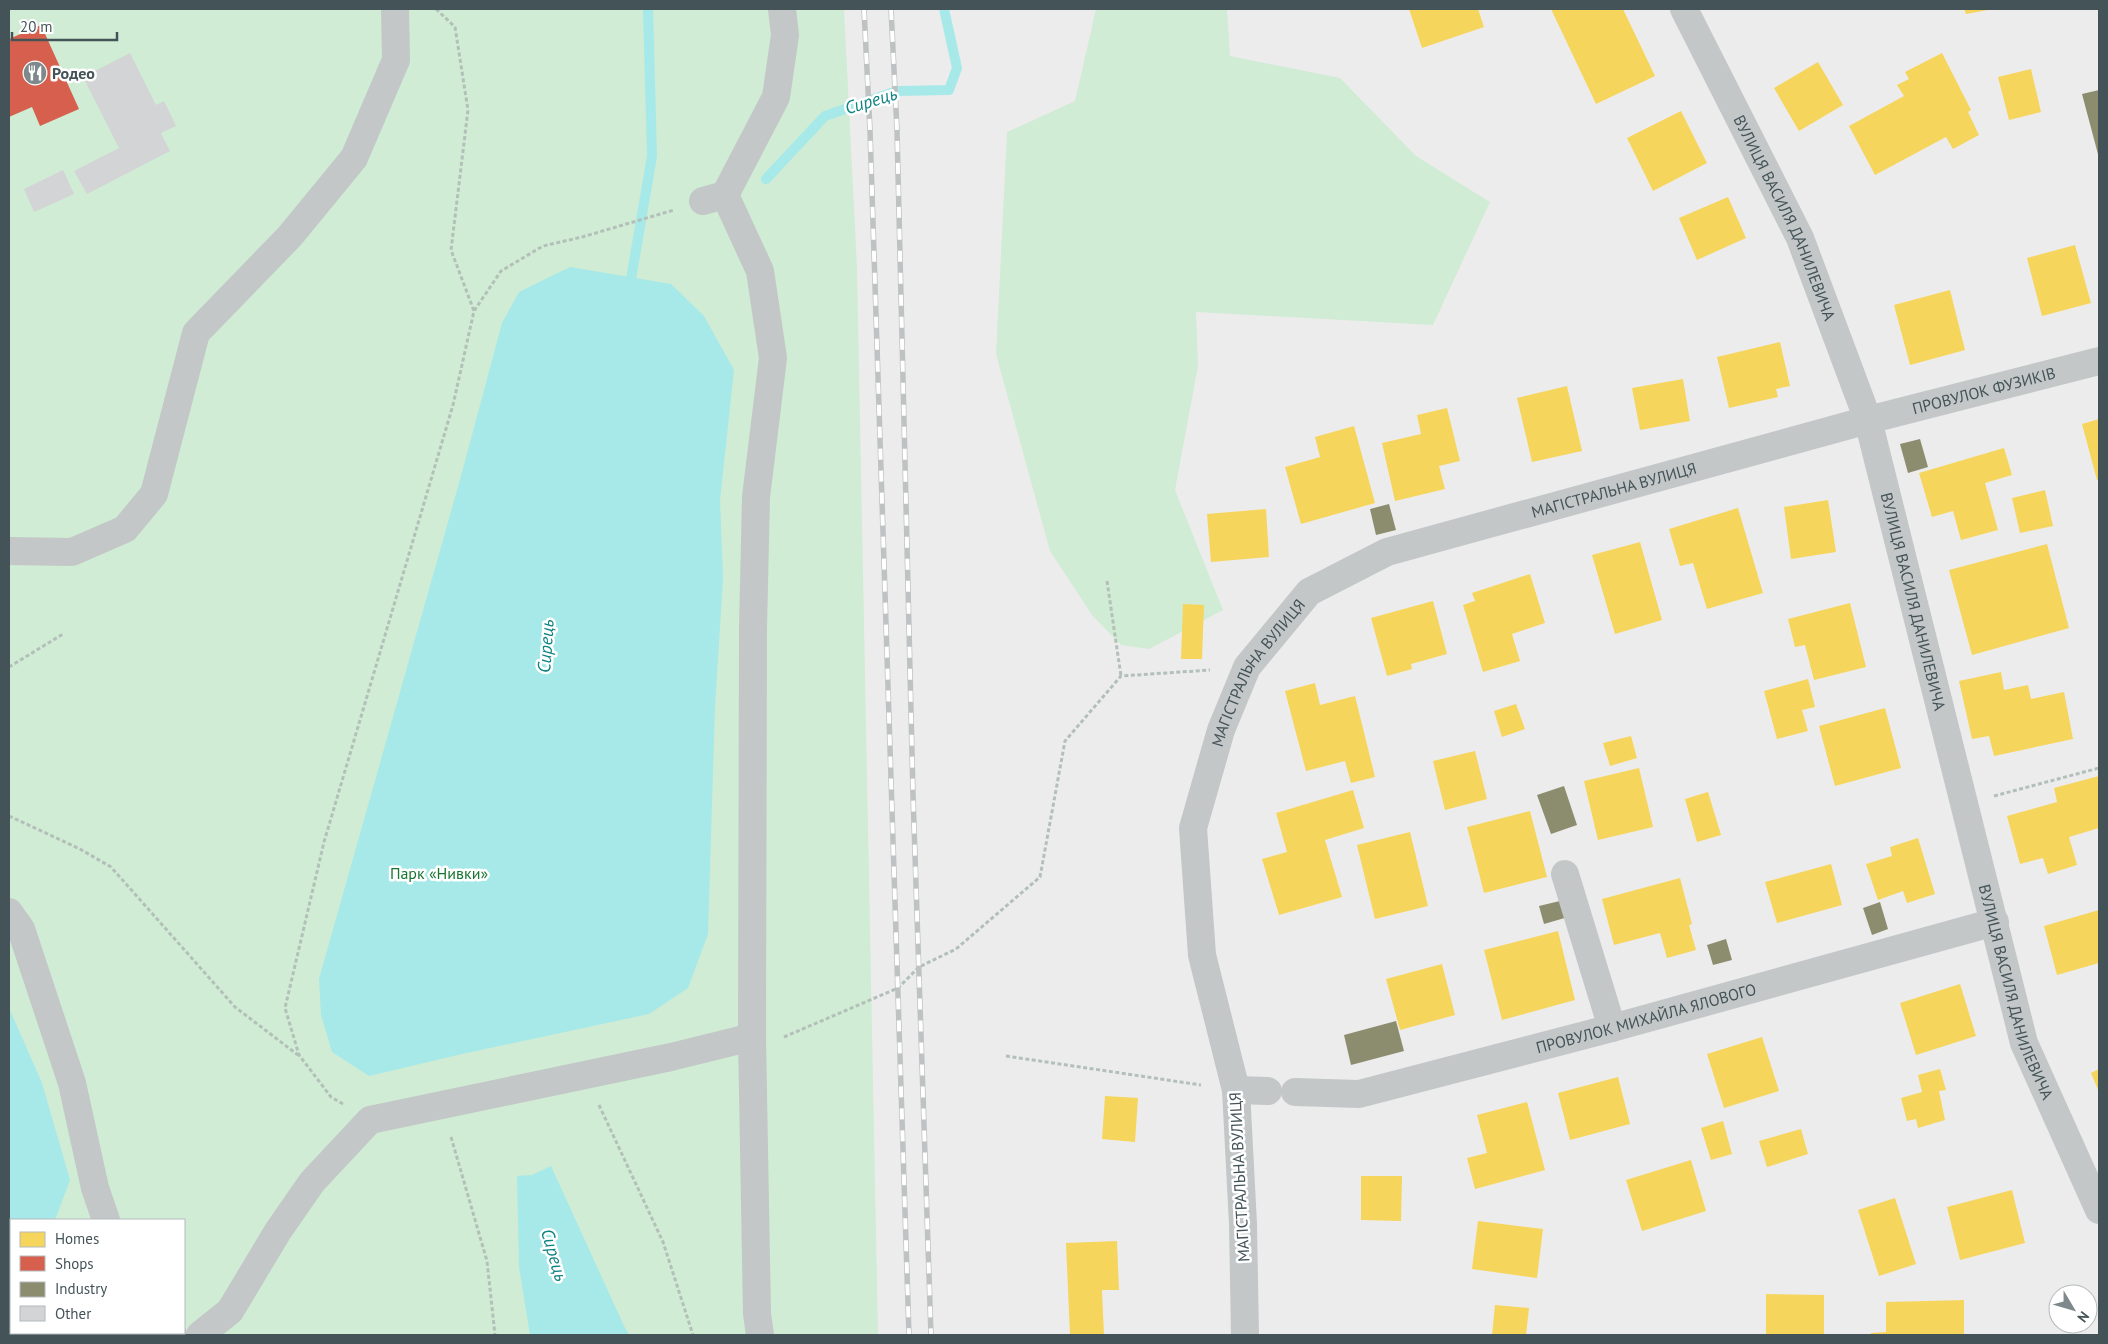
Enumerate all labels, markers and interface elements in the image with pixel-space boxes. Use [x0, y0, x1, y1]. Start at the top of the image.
scale bar [12, 10, 118, 42]
text: 20 m [20, 17, 53, 36]
restaurant icon: Родео [22, 60, 48, 86]
place label: Родео [52, 63, 95, 83]
water label: Сирець [842, 82, 900, 119]
street label: ВУЛИЦЯ ВАСИЛЯ ДАНИЛЕВИЧА [1729, 112, 1840, 324]
street label: ПРОВУЛОК ФУЗИКІВ [1910, 363, 2058, 418]
street label: МАГІСТРАЛЬНА ВУЛИЦЯ [1529, 458, 1699, 522]
street label: ВУЛИЦЯ ВАСИЛЯ ДАНИЛЕВИЧА [1877, 490, 1950, 713]
street label: МАГІСТРАЛЬНА ВУЛИЦЯ [1207, 595, 1309, 749]
water label: Сирець [532, 618, 559, 673]
park label: Парк «Нивки» [390, 863, 488, 883]
street label: ВУЛИЦЯ ВАСИЛЯ ДАНИЛЕВИЧА [1975, 882, 2058, 1103]
street label: ПРОВУЛОК МИХАЙЛА ЯЛОВОГО [1534, 979, 1759, 1057]
street label: МАГІСТРАЛЬНА ВУЛИЦЯ [1225, 1092, 1253, 1262]
legend [10, 1219, 185, 1334]
water label: Сирець [536, 1226, 573, 1284]
text: Homes [55, 1229, 99, 1248]
text: Shops [55, 1254, 94, 1273]
text: Industry [55, 1279, 107, 1298]
north arrow [2048, 1284, 2098, 1334]
text: Other [55, 1304, 91, 1323]
text: N [2073, 1308, 2093, 1326]

